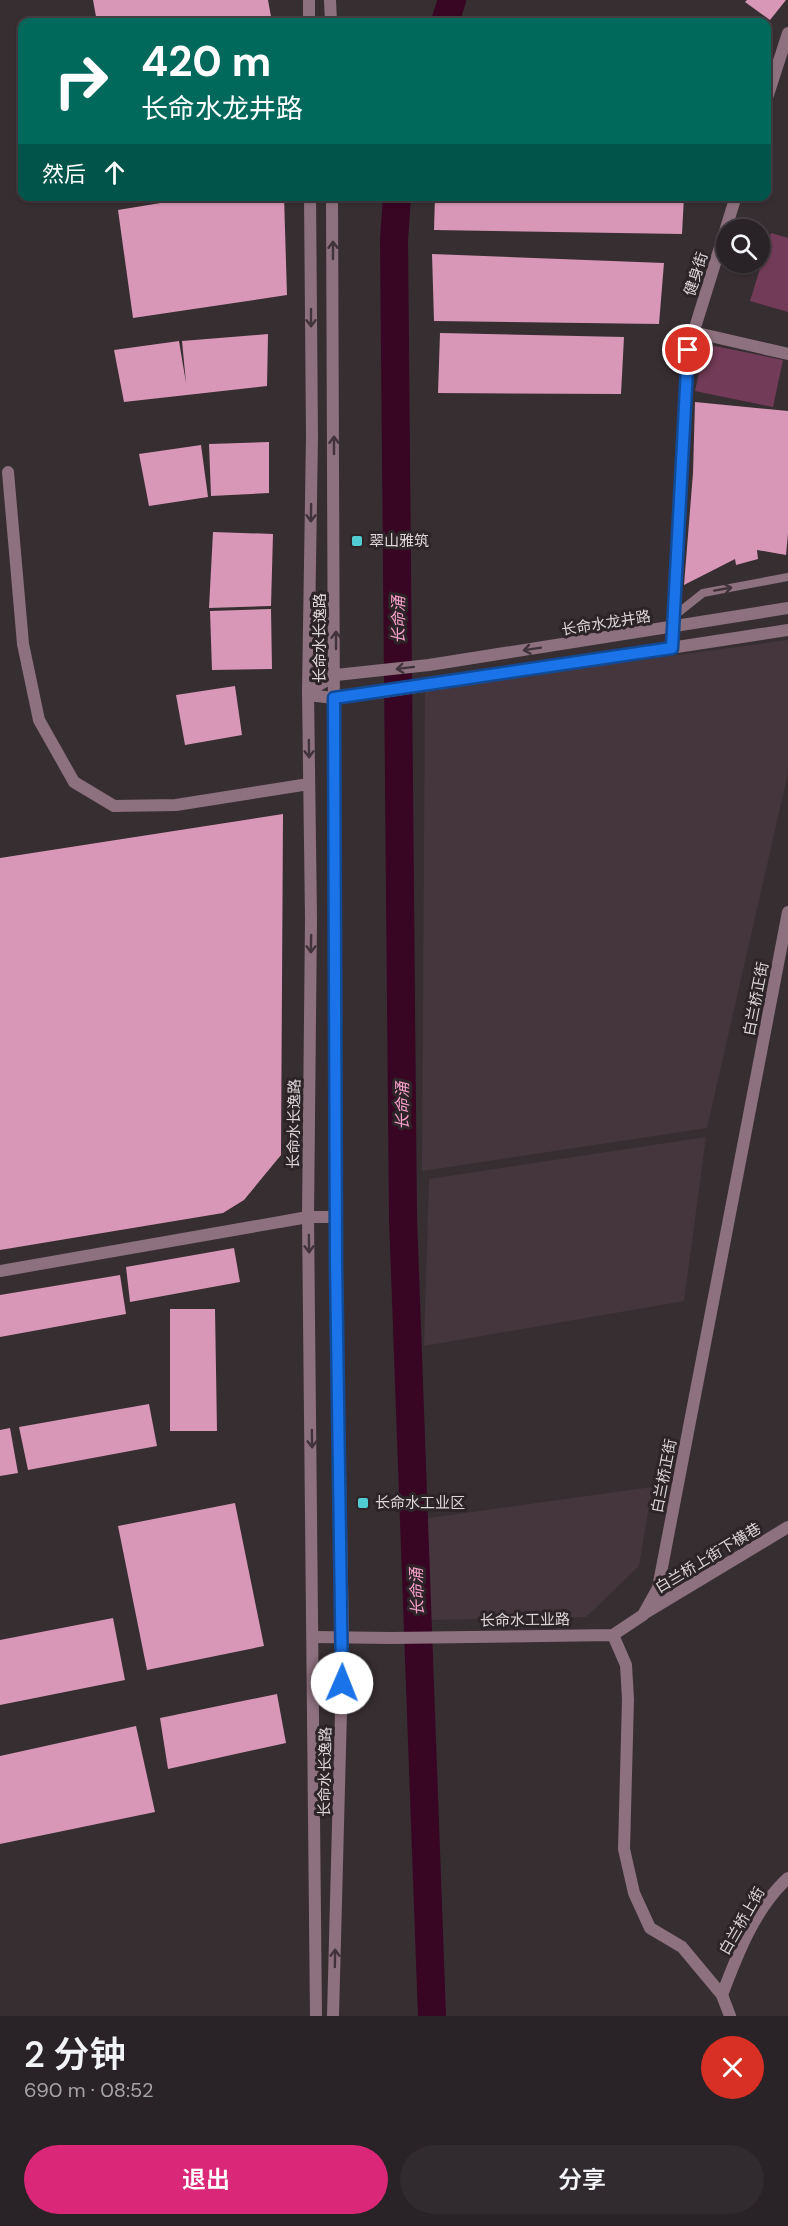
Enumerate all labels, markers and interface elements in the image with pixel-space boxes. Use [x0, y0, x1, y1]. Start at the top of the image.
text: 420 m [141, 34, 271, 89]
icon: right [42, 42, 120, 120]
text: 长命水龙井路 [141, 91, 303, 126]
icon: ahead [98, 156, 131, 189]
text: 然后 [42, 160, 86, 189]
map controls [716, 219, 770, 273]
button: search [716, 219, 770, 273]
one-way arrow [327, 240, 339, 260]
street label: 健身街 [680, 250, 712, 298]
one-way arrow [305, 307, 317, 327]
pin [662, 324, 713, 375]
icon: arrive [671, 333, 704, 366]
one-way arrow [328, 435, 340, 455]
one-way arrow [305, 502, 317, 522]
place label: 翠山雅筑 [369, 531, 429, 551]
marker: 翠山雅筑 [350, 534, 364, 548]
one-way arrow [713, 583, 733, 594]
street label: 长命水长逸路 [310, 593, 330, 683]
water label: 长命涌 [388, 594, 409, 644]
street label: 长命水龙井路 [560, 606, 652, 640]
one-way arrow [330, 630, 342, 650]
one-way arrow [523, 644, 543, 655]
one-way arrow [396, 662, 416, 673]
one-way arrow [303, 739, 315, 759]
one-way arrow [305, 934, 317, 954]
street label: 白兰桥正街 [739, 960, 773, 1038]
street label: 长命水长逸路 [283, 1079, 305, 1169]
water label: 长命涌 [392, 1080, 413, 1130]
one-way arrow [303, 1234, 315, 1254]
one-way arrow [306, 1429, 318, 1449]
street label: 白兰桥正街 [647, 1437, 681, 1515]
place label: 长命水工业区 [375, 1493, 465, 1513]
marker: 长命水工业区 [356, 1496, 370, 1510]
street label: 白兰桥上街下横巷 [651, 1519, 765, 1597]
water label: 长命涌 [406, 1566, 428, 1616]
street label: 长命水工业路 [480, 1609, 570, 1631]
position arrow [310, 1651, 374, 1715]
street label: 长命水长逸路 [314, 1727, 336, 1817]
street label: 白兰桥上街 [715, 1884, 769, 1958]
one-way arrow [329, 1948, 340, 1968]
text: 2 分钟 [24, 2031, 126, 2078]
button: close [701, 2036, 764, 2099]
text: 690 m · 08:52 [24, 2077, 153, 2103]
button: 退出 [24, 2145, 388, 2214]
button: 分享 [400, 2145, 764, 2214]

